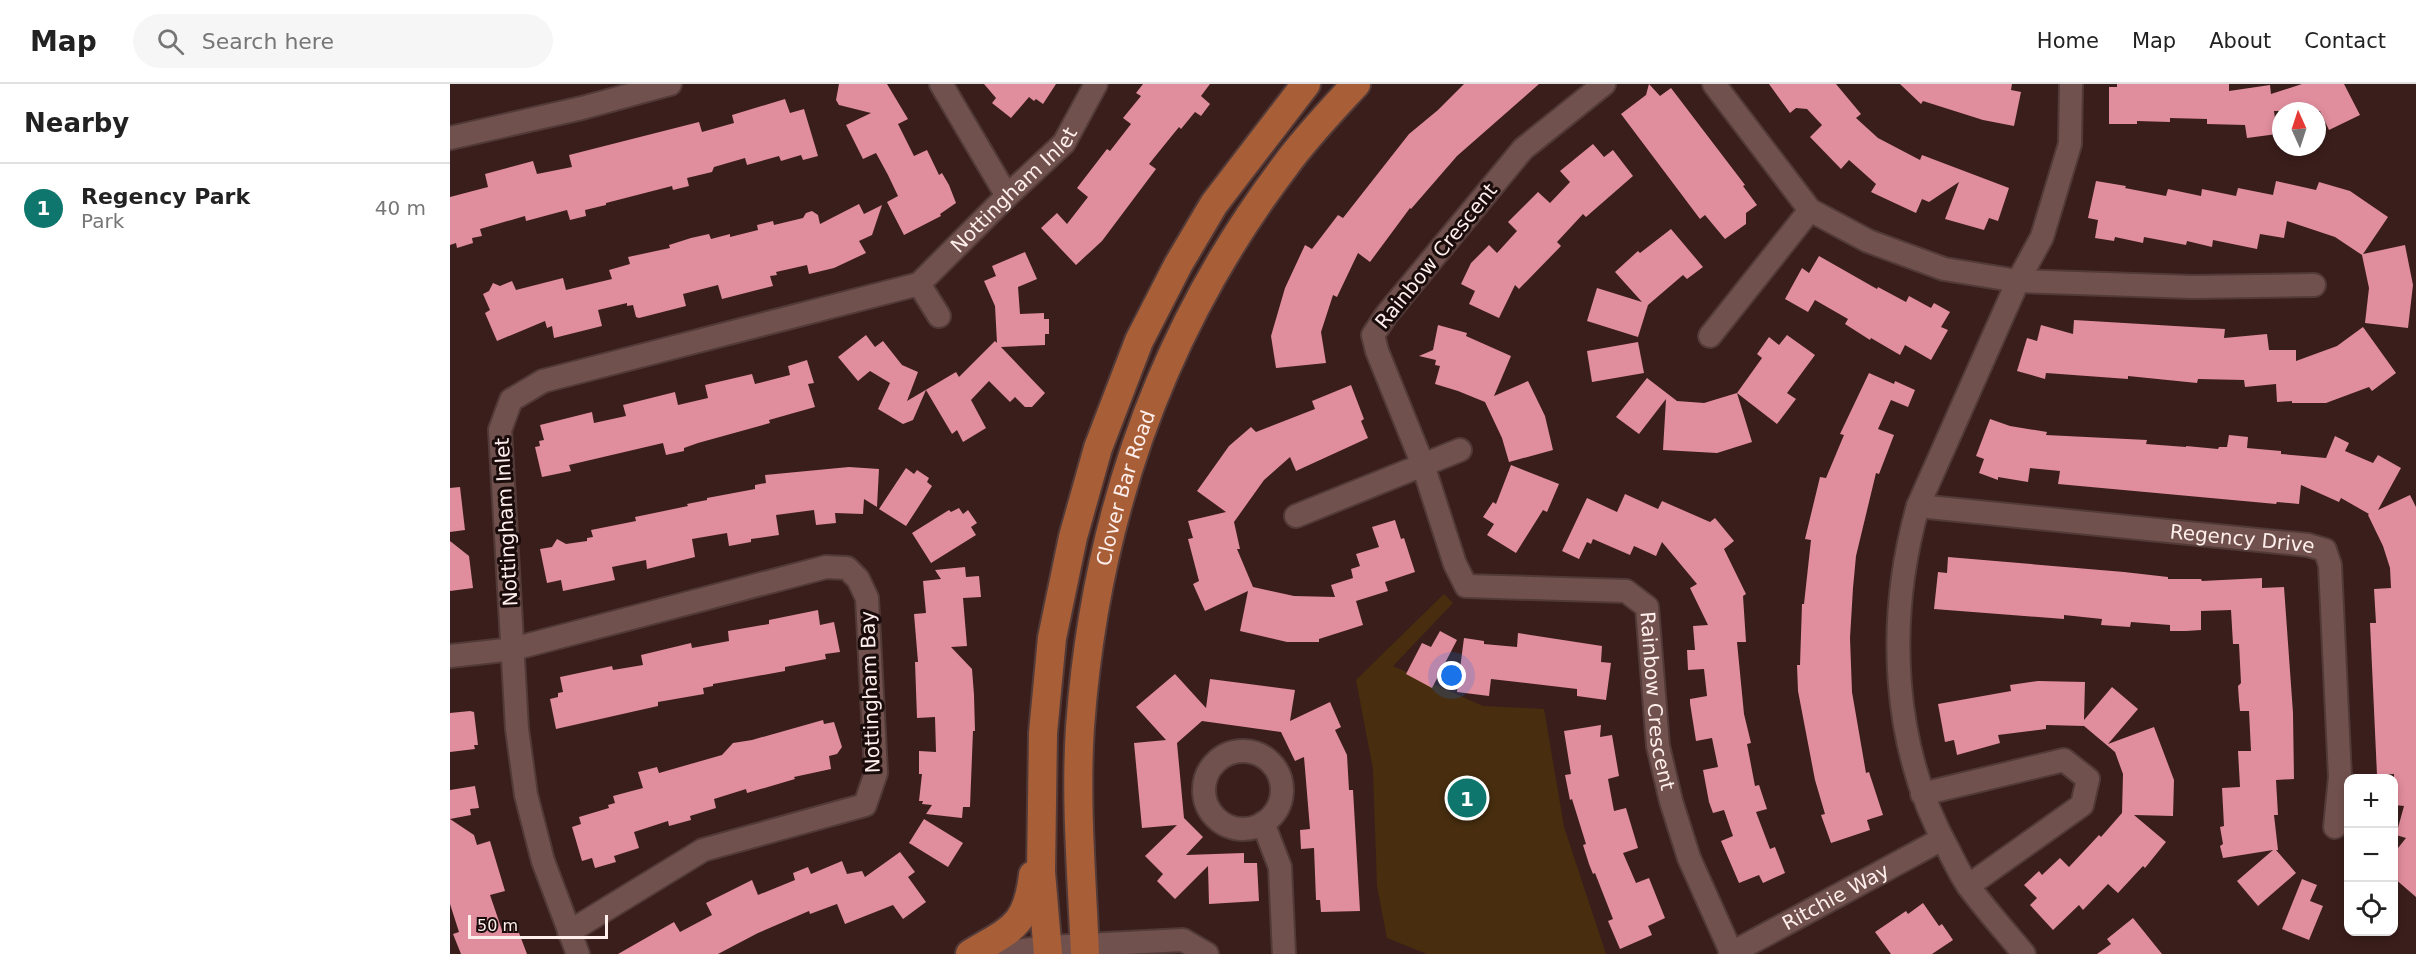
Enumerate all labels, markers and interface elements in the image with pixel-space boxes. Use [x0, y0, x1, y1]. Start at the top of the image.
search box [133, 14, 553, 68]
text: Map [30, 25, 97, 58]
icon: search [154, 25, 187, 58]
text: Search here [202, 29, 334, 54]
text: Home [2037, 29, 2099, 53]
text: Map [2132, 29, 2176, 53]
text: About [2209, 29, 2271, 53]
text: Contact [2304, 29, 2386, 53]
north arrow [2272, 102, 2326, 156]
text: Nearby [24, 108, 129, 138]
street label: Nottingham Inlet [945, 123, 1082, 258]
street label: Rainbow Crescent [1370, 178, 1502, 333]
text: Regency Park [81, 184, 250, 209]
text: 1 [37, 196, 50, 220]
text: 40 m [375, 196, 426, 220]
text: Park [81, 209, 124, 233]
street label: Clover Bar Road [1091, 407, 1160, 568]
street label: Nottingham Inlet [490, 437, 522, 607]
street label: Regency Drive [2169, 519, 2318, 558]
street label: Nottingham Bay [855, 610, 885, 774]
street label: Rainbow Crescent [1635, 611, 1680, 793]
your location [1437, 661, 1466, 690]
map controls [2344, 774, 2398, 936]
button: + [2344, 774, 2398, 828]
pin: 1 [1448, 776, 1486, 820]
button: − [2344, 828, 2398, 882]
street label: Ritchie Way [1778, 858, 1893, 935]
button: locate [2344, 882, 2398, 936]
scale bar [468, 912, 608, 940]
text: 50 m [477, 916, 518, 935]

